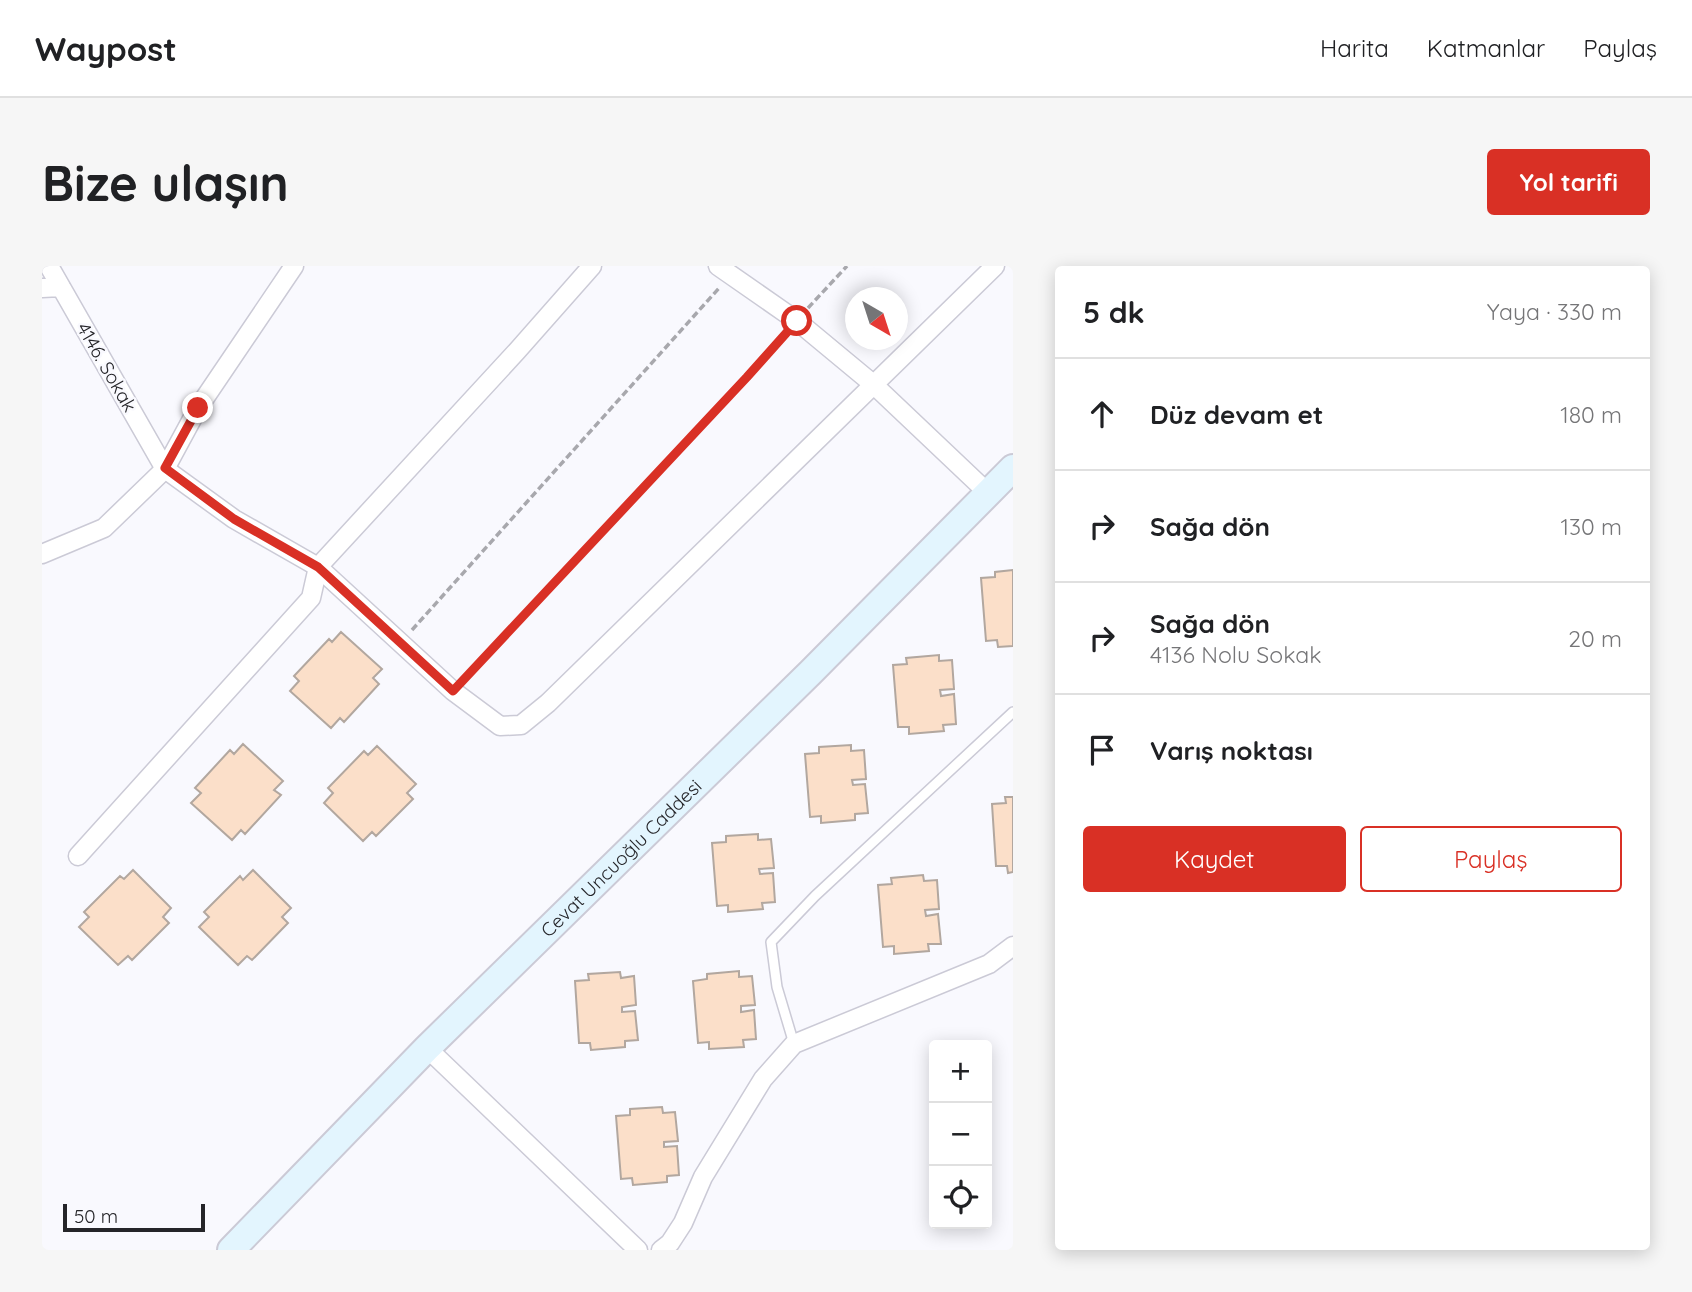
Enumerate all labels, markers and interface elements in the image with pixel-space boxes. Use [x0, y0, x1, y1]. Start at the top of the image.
text: Waypost [35, 28, 177, 69]
text: Harita [1320, 33, 1389, 63]
text: Katmanlar [1427, 33, 1545, 63]
text: Paylaş [1583, 33, 1657, 63]
button: Yol tarifi [1487, 149, 1650, 215]
text: Bize ulaşın [42, 152, 289, 213]
north arrow [845, 287, 908, 350]
text: 5 dk [1083, 293, 1145, 331]
text: Yaya · 330 m [1487, 297, 1622, 326]
route start [781, 305, 812, 336]
street label: 4146. Sokak [72, 318, 142, 416]
route end [182, 392, 213, 423]
icon: ahead [1083, 395, 1121, 433]
text: Düz devam et [1150, 398, 1323, 431]
text: 180 m [1560, 400, 1622, 429]
icon: right [1083, 507, 1121, 545]
text: Sağa dön [1150, 510, 1270, 543]
text: 130 m [1560, 512, 1622, 541]
text: Sağa dön [1150, 607, 1270, 640]
icon: right [1083, 619, 1121, 657]
text: 20 m [1568, 624, 1622, 653]
text: 4136 Nolu Sokak [1150, 640, 1322, 669]
icon: arrive [1083, 731, 1121, 769]
text: Varış noktası [1150, 734, 1313, 767]
street label: Cevat Uncuoğlu Caddesi [536, 774, 707, 942]
button: Kaydet [1083, 826, 1346, 892]
button: Paylaş [1360, 826, 1622, 892]
map controls [929, 1040, 992, 1229]
button: + [929, 1040, 992, 1103]
button: − [929, 1103, 992, 1166]
button: locate [929, 1166, 992, 1229]
scale bar [63, 1201, 205, 1233]
text: 50 m [74, 1204, 118, 1228]

